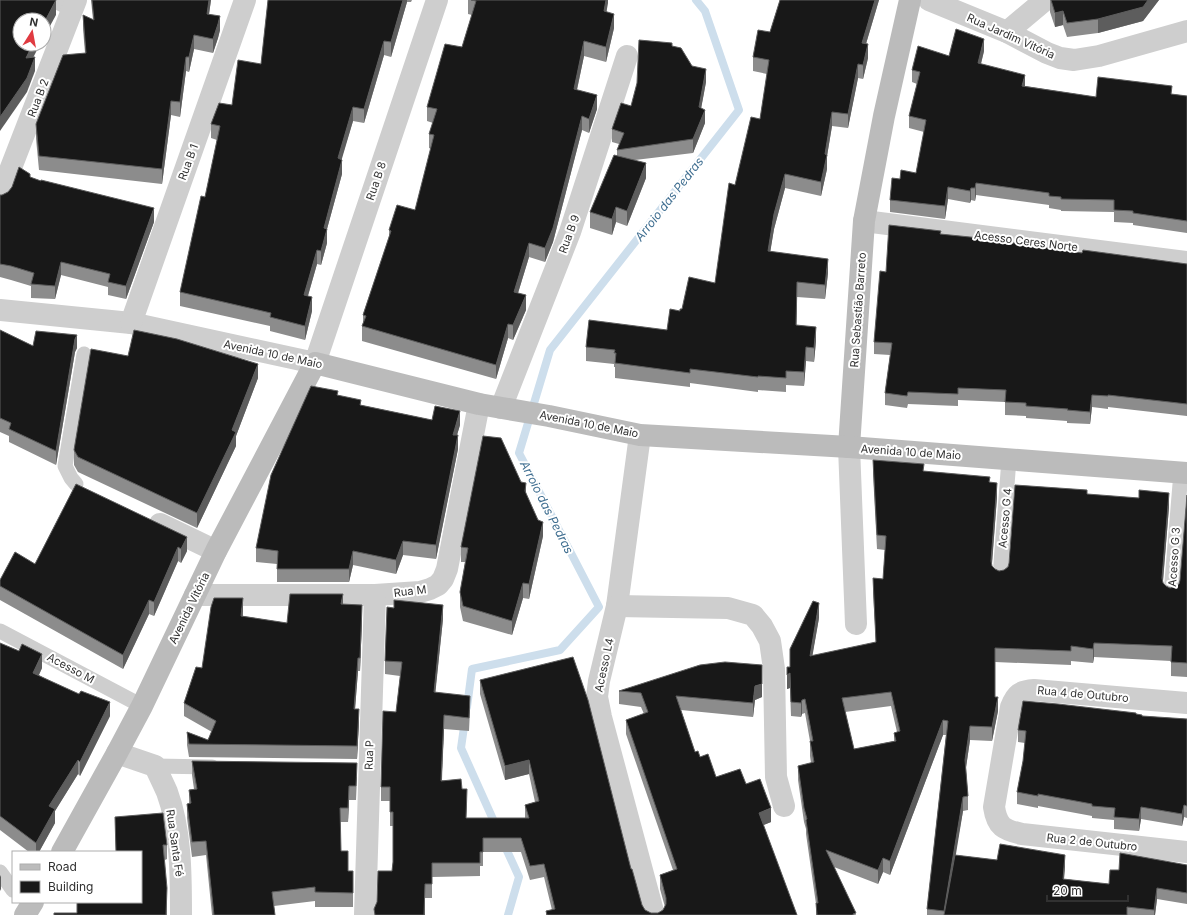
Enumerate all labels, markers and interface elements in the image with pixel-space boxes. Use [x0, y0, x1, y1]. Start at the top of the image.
street label: Rua Jardim Vitória [965, 10, 1057, 62]
north arrow [12, 12, 52, 52]
text: N [28, 15, 39, 30]
street label: Rua B 2 [24, 77, 52, 119]
street label: Rua B 1 [175, 142, 201, 182]
water label: Arroio das Pedras [631, 154, 706, 245]
street label: Rua B 8 [363, 160, 389, 202]
street label: Rua B 9 [556, 213, 582, 255]
street label: Acesso Ceres Norte [973, 228, 1079, 254]
street label: Rua Sebastião Barreto [847, 252, 869, 368]
street label: Avenida 10 de Maio [222, 337, 324, 371]
street label: Avenida 10 de Maio [538, 408, 640, 441]
street label: Avenida 10 de Maio [860, 442, 962, 463]
water label: Arroio das Pedras [517, 457, 577, 556]
street label: Acesso G 4 [995, 488, 1015, 548]
street label: Acesso G 3 [1165, 527, 1183, 587]
street label: Avenida Vitória [166, 570, 212, 646]
street label: Rua M [393, 582, 427, 600]
street label: Acesso L4 [591, 637, 617, 693]
street label: Acesso M [45, 650, 97, 686]
street label: Rua 4 de Outubro [1037, 683, 1130, 705]
street label: Rua P [361, 740, 377, 770]
street label: Rua Santa Fé [163, 808, 187, 878]
street label: Rua 2 de Outubro [1046, 830, 1138, 854]
legend [12, 851, 142, 903]
text: Road [48, 859, 77, 874]
scale bar [1047, 877, 1128, 903]
text: Building [48, 879, 93, 894]
text: 20 m [1053, 883, 1082, 898]

